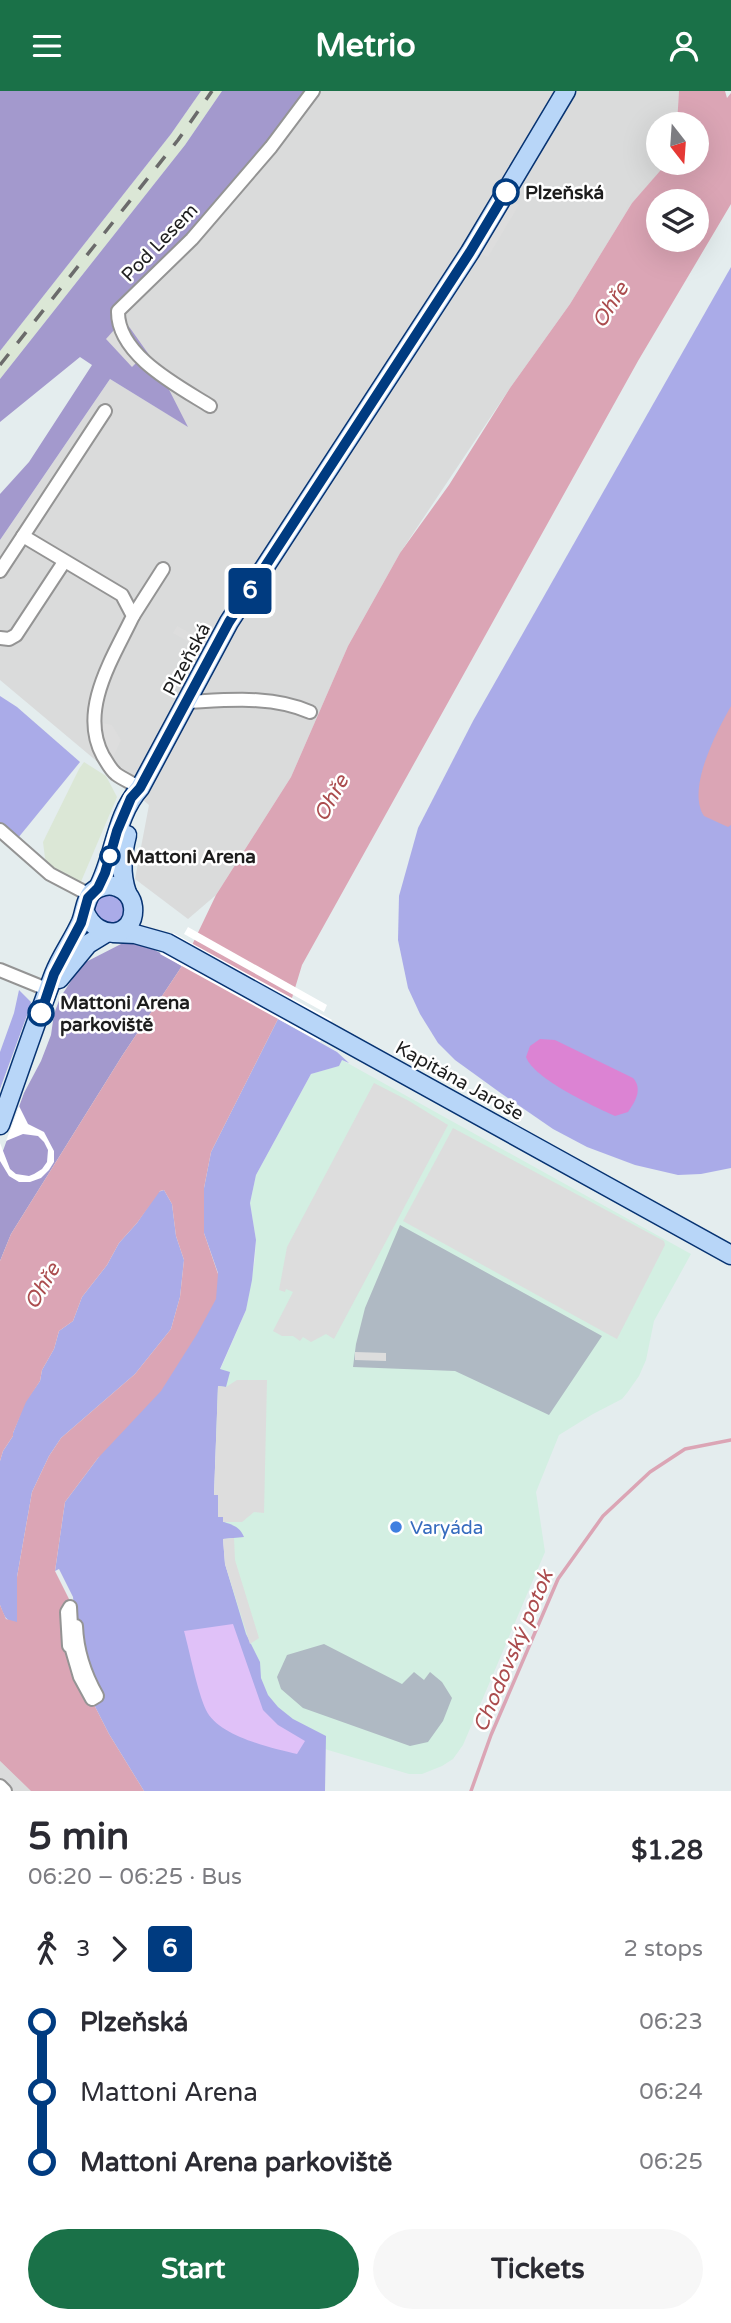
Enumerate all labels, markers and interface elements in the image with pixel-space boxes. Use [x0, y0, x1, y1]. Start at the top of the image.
icon: menu [28, 27, 66, 65]
text: Metrio [315, 27, 416, 65]
icon: person [665, 27, 703, 65]
north arrow [646, 112, 709, 175]
map controls [646, 112, 709, 252]
marker: Plzeňská [493, 179, 519, 205]
place label: Plzeňská [525, 182, 604, 204]
button: layers [646, 189, 709, 252]
street label: Pod Lesem [117, 199, 202, 286]
water label: Ohře [587, 277, 635, 333]
line badge: 6 [227, 568, 273, 614]
text: 6 [242, 576, 258, 605]
street label: Plzeňská [159, 619, 215, 700]
water label: Ohře [309, 770, 355, 826]
marker: Mattoni Arena [100, 846, 120, 866]
place label: Mattoni Arena [126, 846, 256, 868]
place label: Mattoni Arena parkoviště [60, 992, 190, 1037]
marker: Mattoni Arena parkoviště [28, 1000, 54, 1026]
street label: Kapitána Jaroše [392, 1037, 527, 1125]
water label: Ohře [19, 1258, 66, 1314]
place label: Varyáda [410, 1517, 484, 1539]
marker: Varyáda [388, 1519, 404, 1535]
water label: Chodovský potok [468, 1565, 559, 1736]
text: 5 min [28, 1814, 129, 1860]
text: $1.28 [631, 1835, 703, 1866]
text: 06:20 – 06:25 · Bus [28, 1863, 242, 1891]
icon: walk [28, 1930, 66, 1968]
icon: forward [100, 1930, 138, 1968]
text: 6 [162, 1934, 178, 1963]
text: 3 [76, 1935, 90, 1963]
text: 2 stops [623, 1935, 703, 1963]
text: Plzeňská [80, 2007, 188, 2038]
text: 06:23 [639, 2008, 703, 2036]
text: Mattoni Arena [80, 2077, 258, 2108]
text: 06:24 [639, 2078, 703, 2106]
text: Mattoni Arena parkoviště [80, 2147, 392, 2178]
text: 06:25 [639, 2148, 703, 2176]
button: Start [28, 2229, 359, 2309]
button: Tickets [373, 2229, 703, 2309]

